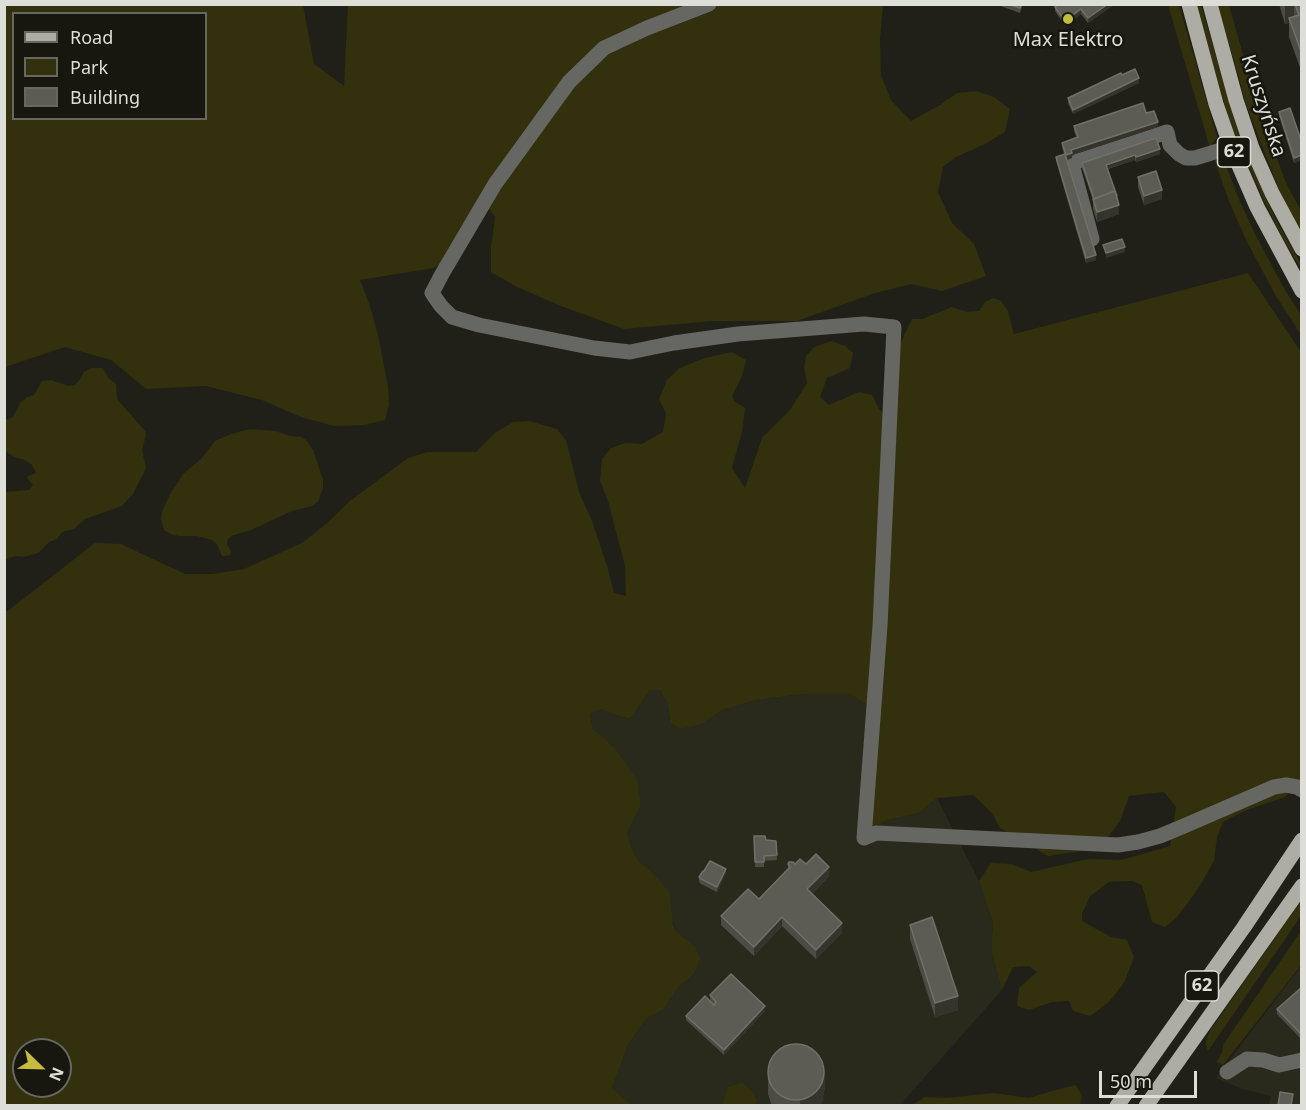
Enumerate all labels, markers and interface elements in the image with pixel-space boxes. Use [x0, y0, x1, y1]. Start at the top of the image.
legend [12, 12, 207, 120]
marker: Max Elektro [1061, 12, 1075, 26]
text: Road [70, 25, 113, 49]
place label: Max Elektro [1013, 28, 1123, 52]
street label: Kruszyńska [1235, 52, 1291, 160]
text: Park [70, 55, 108, 79]
text: Building [70, 85, 140, 109]
road number: 62 [1218, 137, 1250, 167]
road number: 62 [1186, 971, 1218, 1001]
north arrow [12, 1038, 72, 1098]
scale bar [1102, 1059, 1200, 1097]
text: N [44, 1064, 69, 1085]
text: 50 m [1110, 1069, 1152, 1093]

